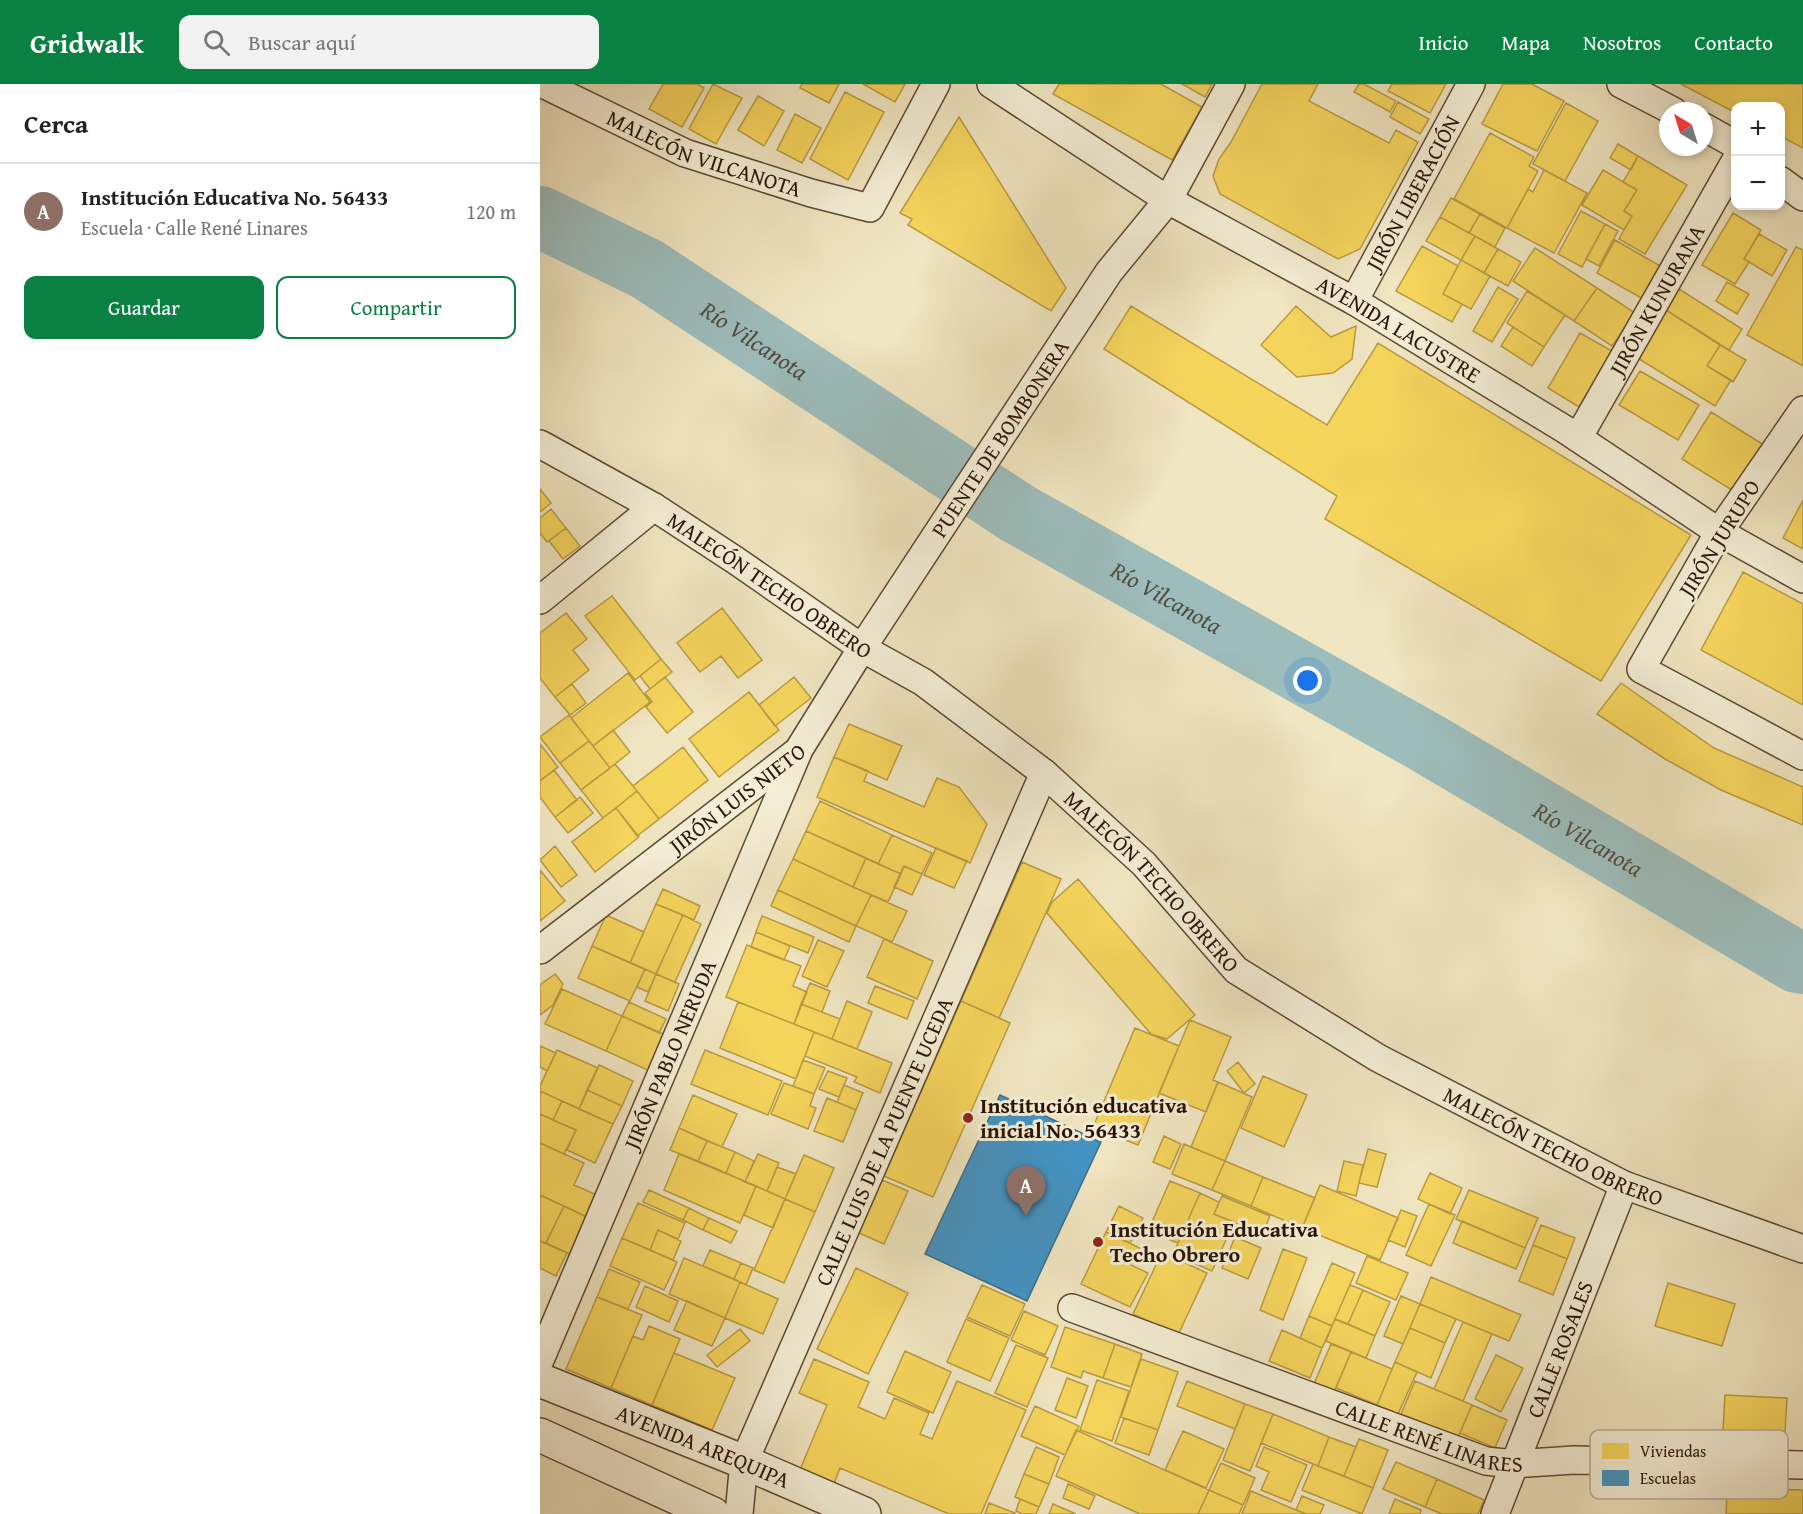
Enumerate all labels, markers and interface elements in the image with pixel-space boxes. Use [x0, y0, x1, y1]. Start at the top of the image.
search box [179, 15, 599, 69]
text: Gridwalk [30, 22, 143, 63]
icon: search [200, 26, 233, 59]
text: Buscar aquí [248, 26, 356, 58]
text: Inicio [1419, 27, 1469, 58]
text: Mapa [1502, 27, 1550, 58]
text: Nosotros [1583, 27, 1661, 58]
text: Contacto [1694, 27, 1773, 58]
street label: MALECÓN VILCANOTA [601, 101, 806, 205]
north arrow [1659, 102, 1713, 156]
map controls [1731, 102, 1785, 210]
button: + [1731, 102, 1785, 156]
text: Cerca [24, 104, 88, 143]
street label: JIRÓN LIBERACIÓN [1356, 109, 1467, 279]
button: − [1731, 156, 1785, 210]
text: Institución Educativa No. 56433 [81, 181, 389, 213]
text: A [37, 197, 50, 226]
text: 120 m [466, 197, 516, 226]
text: Escuela · Calle René Linares [81, 213, 308, 242]
street label: JIRÓN KUNURANA [1599, 218, 1713, 384]
street label: AVENIDA LACUSTRE [1311, 268, 1487, 391]
button: Guardar [24, 276, 264, 339]
button: Compartir [276, 276, 516, 339]
water label: Río Vilcanota [693, 291, 815, 388]
street label: PUENTE DE BOMBONERA [923, 332, 1077, 544]
street label: JIRÓN JURUPO [1669, 473, 1768, 605]
street label: MALECÓN TECHO OBRERO [661, 504, 878, 667]
water label: Río Vilcanota [1104, 551, 1229, 642]
your location [1293, 666, 1322, 695]
street label: JIRÓN LUIS NIETO [660, 735, 812, 863]
street label: MALECÓN TECHO OBRERO [1057, 783, 1247, 979]
water label: Río Vilcanota [1526, 792, 1650, 885]
street label: JIRÓN PABLO NERUDA [614, 954, 724, 1157]
street label: CALLE LUIS DE LA PUENTE UCEDA [807, 991, 961, 1291]
street label: MALECÓN TECHO OBRERO [1438, 1078, 1668, 1214]
place label: Institución educativa inicial No. 56433 [980, 1089, 1188, 1146]
marker: Institución educativa inicial No. 56433 [961, 1111, 975, 1125]
pin: A [1006, 1166, 1046, 1216]
place label: Institución Educativa Techo Obrero [1110, 1213, 1319, 1270]
marker: Institución Educativa Techo Obrero [1091, 1235, 1105, 1249]
street label: CALLE ROSALES [1518, 1276, 1601, 1423]
street label: CALLE RENÉ LINARES [1331, 1391, 1524, 1480]
street label: AVENIDA AREQUIPA [612, 1396, 796, 1496]
legend [1590, 1430, 1788, 1499]
text: Viviendas [1640, 1439, 1706, 1463]
text: Escuelas [1640, 1466, 1696, 1490]

